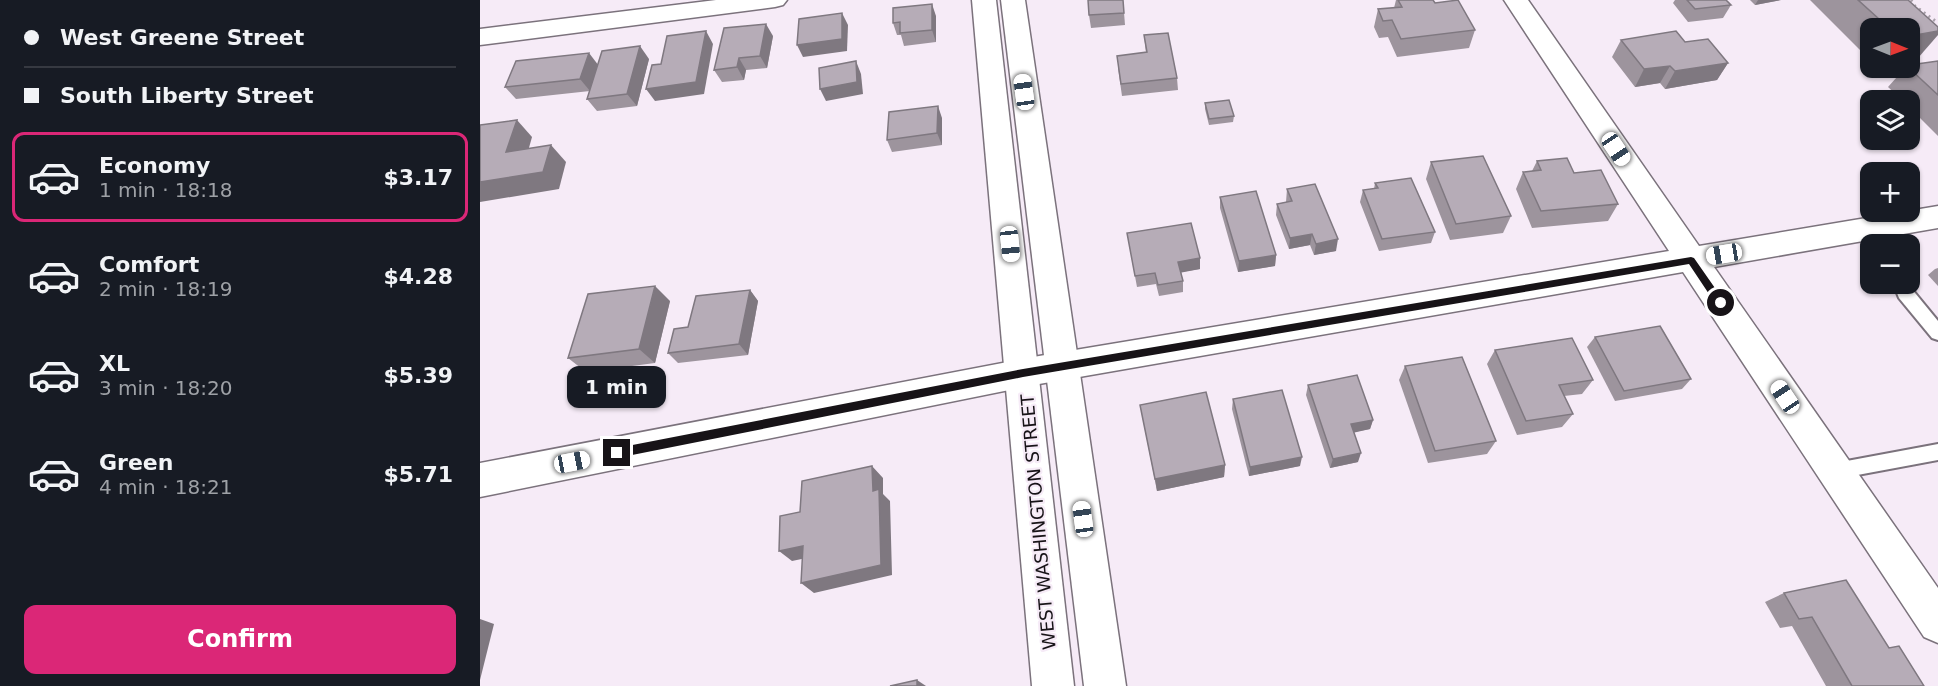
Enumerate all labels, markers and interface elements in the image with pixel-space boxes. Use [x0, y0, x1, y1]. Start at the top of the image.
north arrow [1860, 18, 1920, 78]
map controls [1860, 18, 1920, 294]
text: West Greene Street [60, 25, 304, 50]
car [1013, 73, 1035, 111]
text: South Liberty Street [60, 83, 314, 108]
button: layers [1860, 90, 1920, 150]
car [1598, 129, 1634, 169]
icon: car [27, 150, 81, 204]
text: Economy [99, 153, 210, 178]
button: + [1860, 162, 1920, 222]
text: $3.17 [383, 165, 453, 190]
text: 1 min · 18:18 [99, 178, 233, 202]
car [999, 225, 1021, 263]
button: − [1860, 234, 1920, 294]
car [1705, 242, 1743, 266]
icon: car [27, 249, 81, 303]
text: Comfort [99, 252, 199, 277]
text: $4.28 [383, 264, 453, 289]
text: 2 min · 18:19 [99, 277, 233, 301]
route start [1707, 289, 1734, 316]
icon: car [27, 348, 81, 402]
text: XL [99, 351, 130, 376]
text: $5.39 [383, 363, 453, 388]
callout: 1 min [568, 366, 666, 408]
text: 1 min [585, 375, 648, 399]
text: 3 min · 18:20 [99, 376, 233, 400]
car [1767, 377, 1803, 417]
street label: WEST WASHINGTON STREET [1016, 392, 1060, 651]
route end [603, 439, 630, 466]
icon: car [27, 447, 81, 501]
text: Green [99, 450, 173, 475]
car [553, 450, 591, 474]
text: $5.71 [383, 462, 453, 487]
text: 4 min · 18:21 [99, 475, 233, 499]
car [1072, 500, 1094, 538]
button: Confirm [24, 605, 456, 674]

